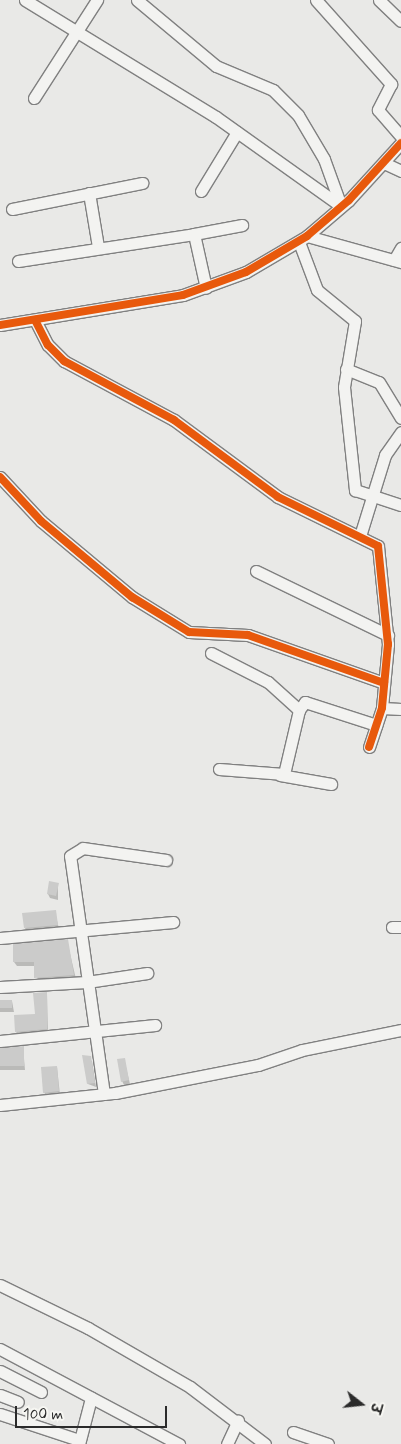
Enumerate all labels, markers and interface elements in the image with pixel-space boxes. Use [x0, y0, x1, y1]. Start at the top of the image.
north arrow [336, 1379, 386, 1429]
scale bar [18, 1396, 170, 1428]
text: उ [365, 1401, 385, 1415]
text: 100 m [23, 1405, 63, 1425]

